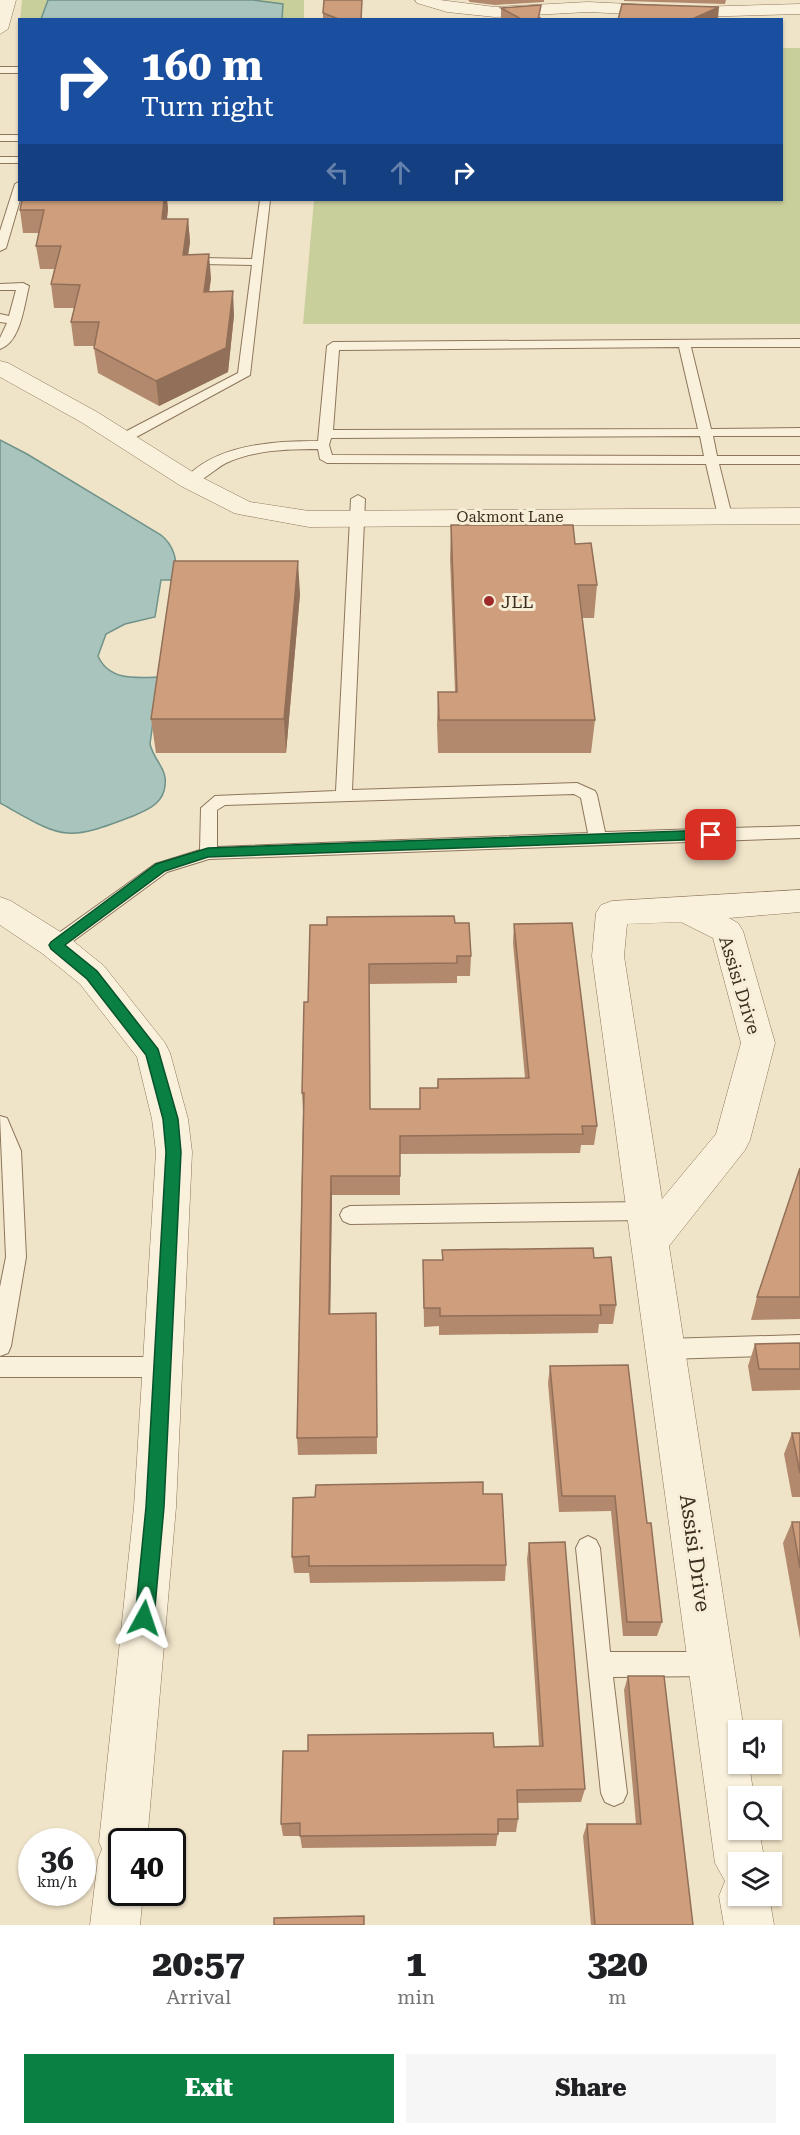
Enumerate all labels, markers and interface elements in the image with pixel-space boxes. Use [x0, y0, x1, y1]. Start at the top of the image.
text: 160 m [141, 41, 263, 90]
icon: right [42, 42, 120, 120]
text: Turn right [141, 91, 274, 123]
icon: left [321, 156, 354, 189]
icon: ahead [384, 156, 417, 189]
icon: right [447, 156, 480, 189]
street label: Oakmont Lane [457, 508, 563, 526]
place label: JLL [501, 591, 533, 612]
marker: JLL [482, 594, 496, 608]
pin [685, 809, 736, 860]
icon: arrive [694, 818, 727, 851]
street label: Assisi Drive [715, 933, 765, 1037]
street label: Assisi Drive [675, 1493, 715, 1613]
position arrow [112, 1586, 176, 1650]
map controls [728, 1720, 782, 1906]
button: sound [728, 1720, 782, 1774]
button: search [728, 1786, 782, 1840]
speed limit sign: 40 [108, 1828, 186, 1906]
text: 36 [40, 1842, 74, 1877]
button: layers [728, 1852, 782, 1906]
text: km/h [37, 1873, 77, 1891]
text: 20:57 [152, 1943, 245, 1985]
text: 1 [406, 1943, 426, 1985]
text: 320 [587, 1943, 648, 1985]
text: Arrival [166, 1985, 231, 2009]
text: min [397, 1985, 435, 2009]
text: m [608, 1985, 627, 2009]
button: Exit [24, 2054, 394, 2123]
button: Share [406, 2054, 776, 2123]

